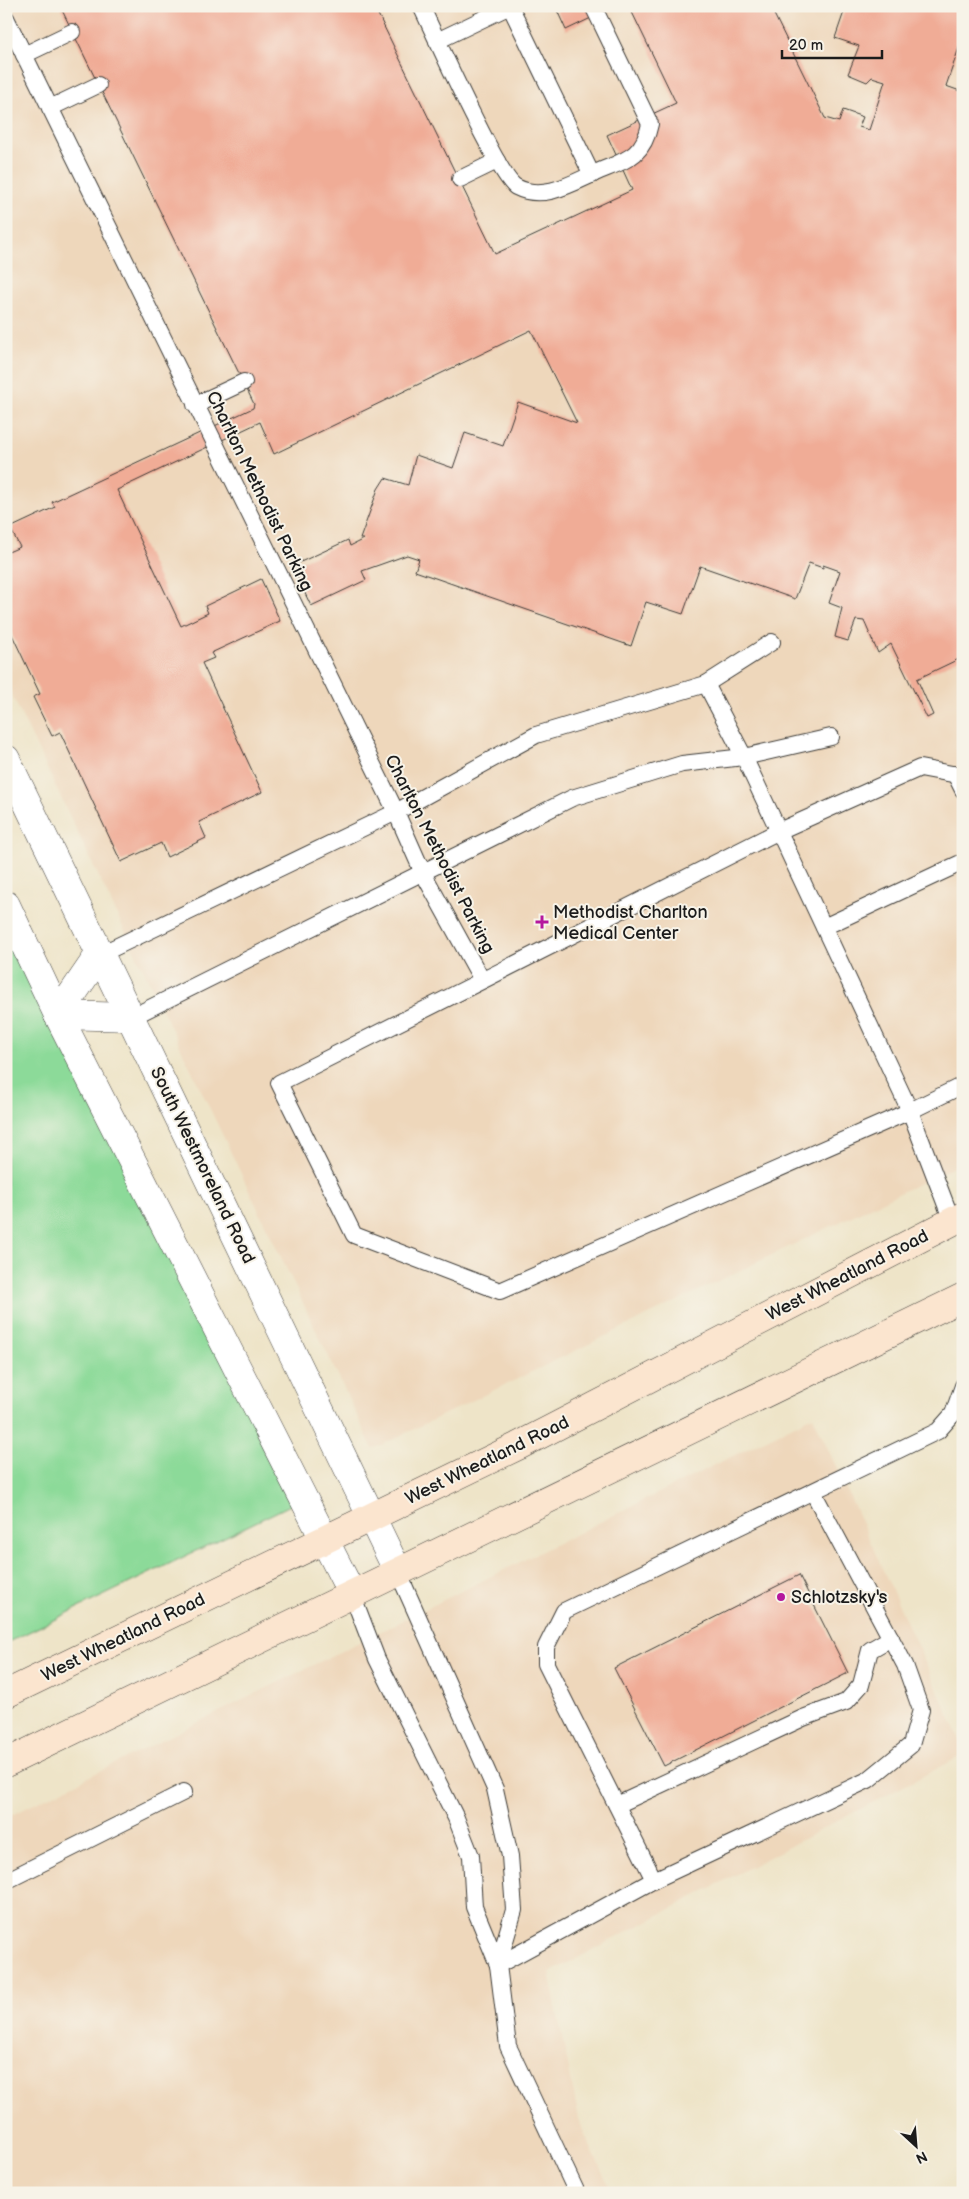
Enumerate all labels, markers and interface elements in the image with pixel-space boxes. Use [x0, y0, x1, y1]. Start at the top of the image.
scale bar [782, 28, 882, 60]
text: 20 m [789, 36, 823, 55]
street label: Charlton Methodist Parking [202, 388, 317, 595]
street label: Charlton Methodist Parking [380, 751, 499, 957]
place label: Methodist Charlton Medical Center [553, 902, 708, 944]
marker: Methodist Charlton Medical Center [535, 915, 549, 929]
street label: South Westmoreland Road [146, 1064, 259, 1267]
street label: West Wheatland Road [762, 1225, 932, 1326]
street label: West Wheatland Road [402, 1412, 573, 1509]
place label: Schlotzsky's [791, 1587, 887, 1608]
street label: West Wheatland Road [38, 1589, 209, 1686]
marker: Schlotzsky's [775, 1591, 787, 1603]
north arrow [892, 2122, 942, 2172]
text: N [913, 2147, 930, 2167]

